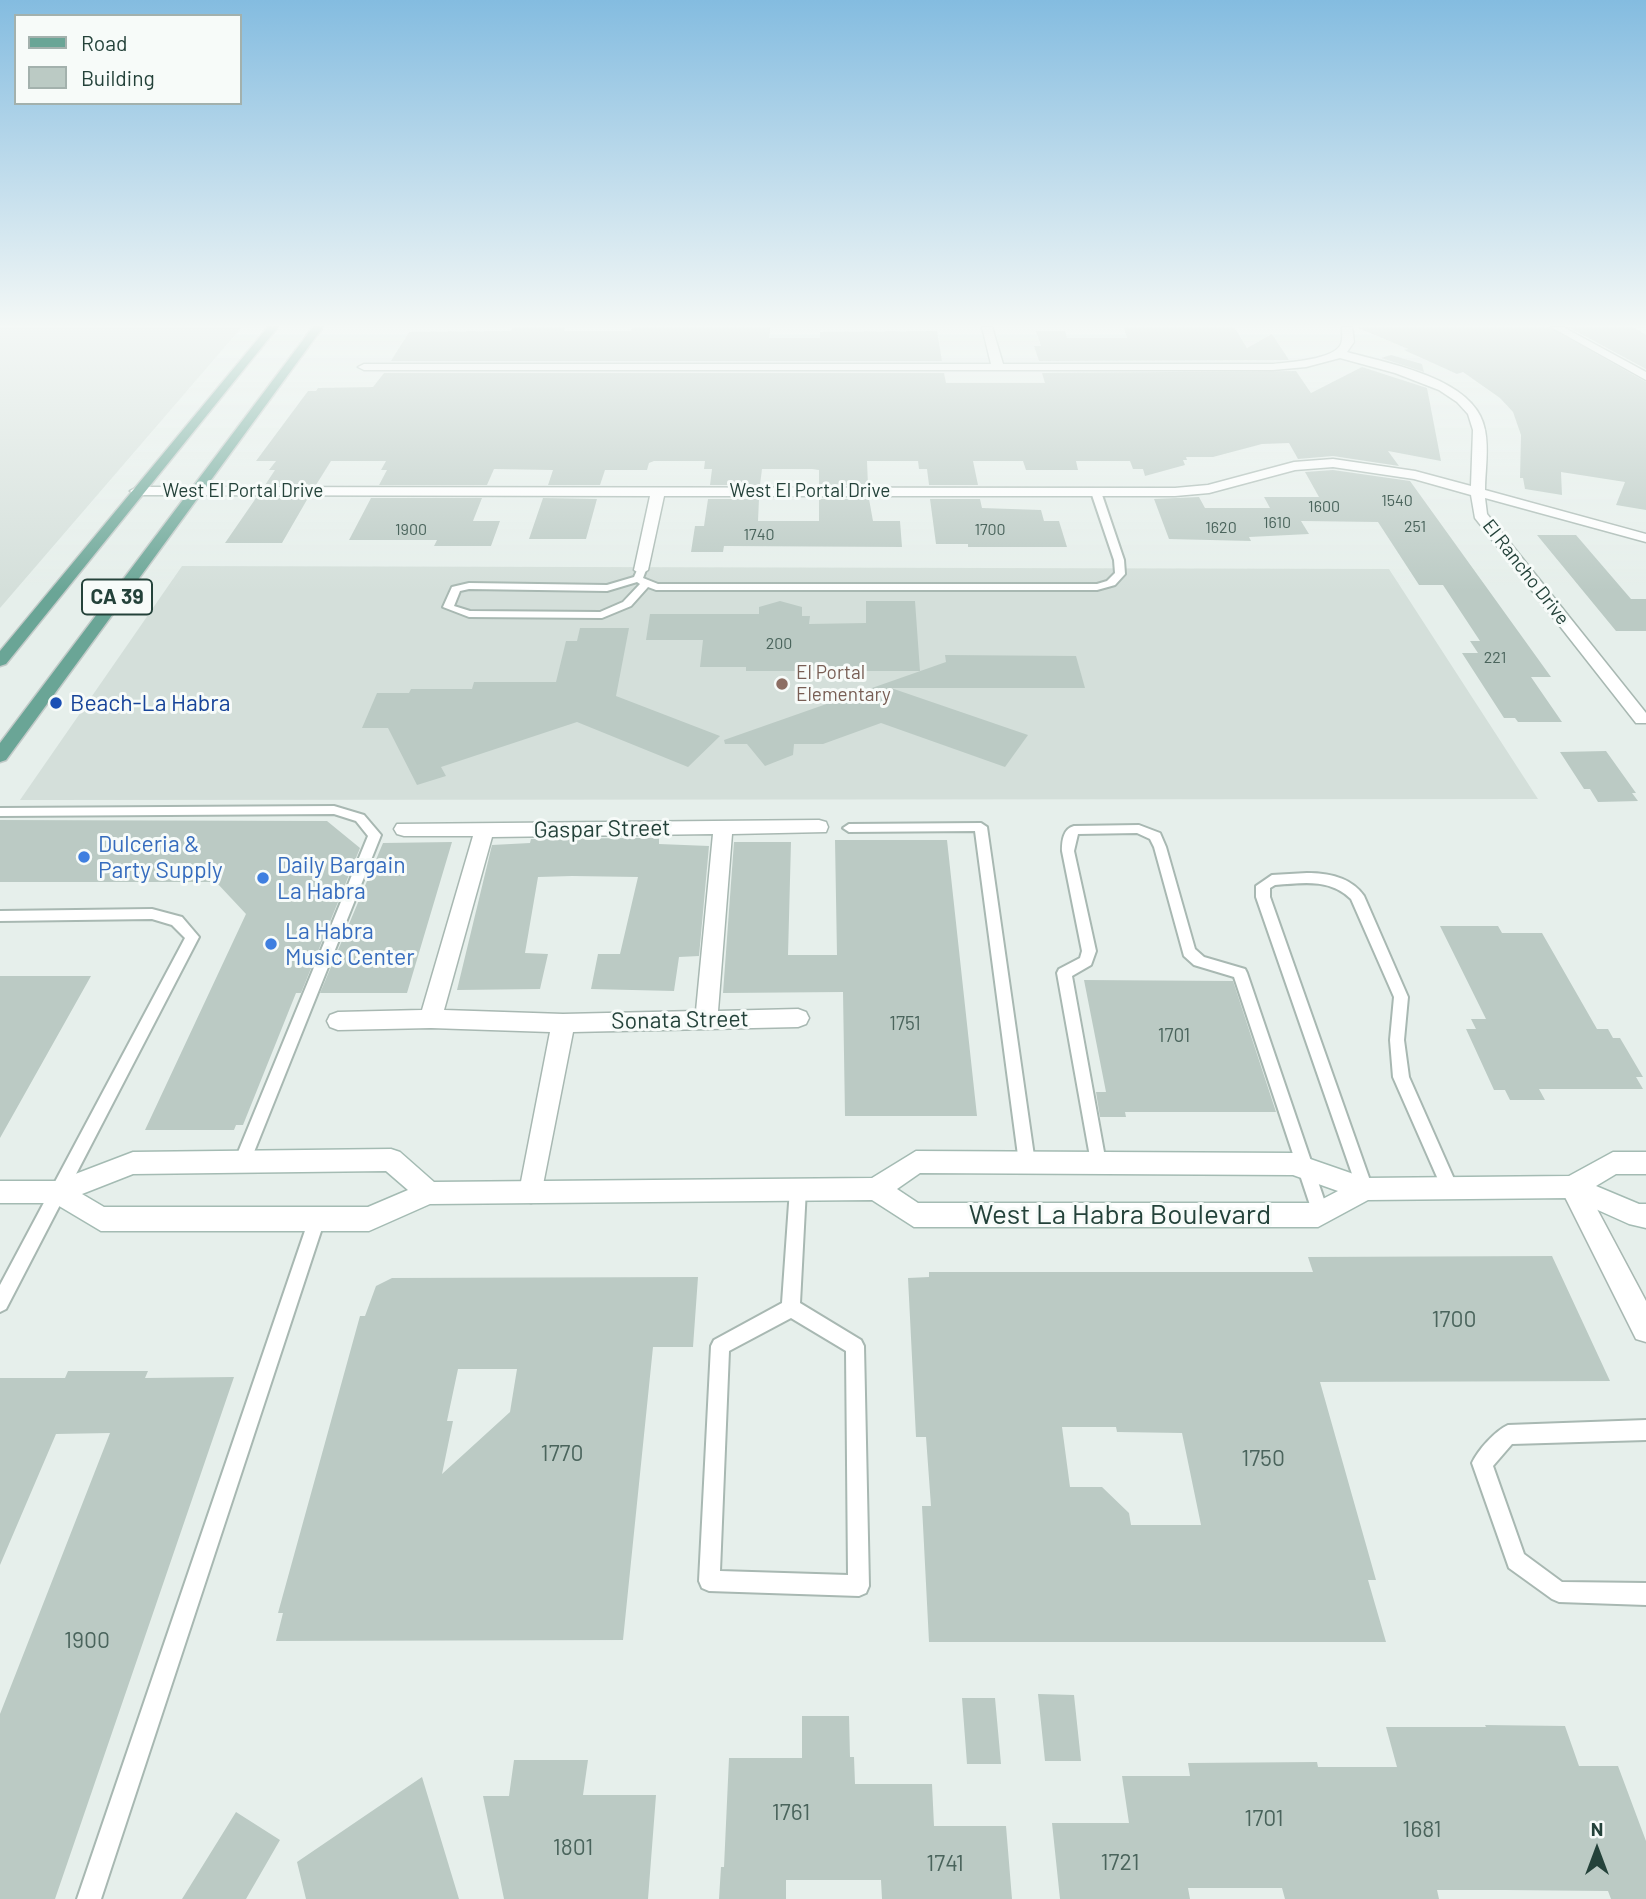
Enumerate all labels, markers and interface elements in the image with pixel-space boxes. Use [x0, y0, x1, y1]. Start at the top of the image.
legend [14, 14, 242, 105]
text: Road [81, 30, 127, 55]
text: Building [81, 65, 155, 90]
street label: West El Portal Drive [163, 480, 323, 502]
street label: West El Portal Drive [730, 480, 890, 502]
house number: 1540 [1381, 491, 1413, 511]
house number: 1600 [1308, 497, 1340, 517]
house number: 1610 [1263, 513, 1291, 533]
street label: El Rancho Drive [1478, 515, 1574, 629]
house number: 251 [1404, 517, 1426, 537]
house number: 1620 [1205, 518, 1237, 538]
house number: 1900 [395, 520, 427, 540]
house number: 1700 [974, 520, 1006, 540]
house number: 1740 [743, 525, 775, 545]
road number: CA 39 [82, 580, 152, 614]
house number: 200 [766, 634, 792, 654]
house number: 221 [1484, 648, 1506, 668]
place label: El Portal Elementary [796, 662, 891, 706]
marker: El Portal Elementary [774, 676, 790, 692]
place label: Beach-La Habra [70, 689, 230, 717]
marker: Beach-La Habra [48, 695, 64, 711]
street label: Gaspar Street [533, 814, 671, 844]
place label: Dulceria & Party Supply [98, 830, 223, 884]
marker: Dulceria & Party Supply [76, 849, 92, 865]
place label: Daily Bargain La Habra [277, 851, 406, 905]
marker: Daily Bargain La Habra [255, 870, 271, 886]
place label: La Habra Music Center [285, 917, 415, 971]
marker: La Habra Music Center [263, 936, 279, 952]
street label: Sonata Street [611, 1005, 749, 1035]
house number: 1751 [889, 1013, 921, 1035]
house number: 1701 [1158, 1025, 1190, 1047]
street label: West La Habra Boulevard [969, 1198, 1271, 1232]
house number: 1700 [1432, 1305, 1476, 1333]
house number: 1770 [541, 1439, 583, 1467]
house number: 1750 [1241, 1444, 1285, 1472]
house number: 1900 [64, 1626, 110, 1654]
house number: 1761 [772, 1798, 810, 1826]
house number: 1701 [1244, 1804, 1284, 1832]
house number: 1681 [1402, 1815, 1442, 1843]
north arrow [1562, 1815, 1632, 1885]
text: N [1591, 1817, 1603, 1840]
house number: 1801 [553, 1833, 593, 1861]
house number: 1721 [1101, 1848, 1139, 1876]
house number: 1741 [926, 1849, 964, 1877]

